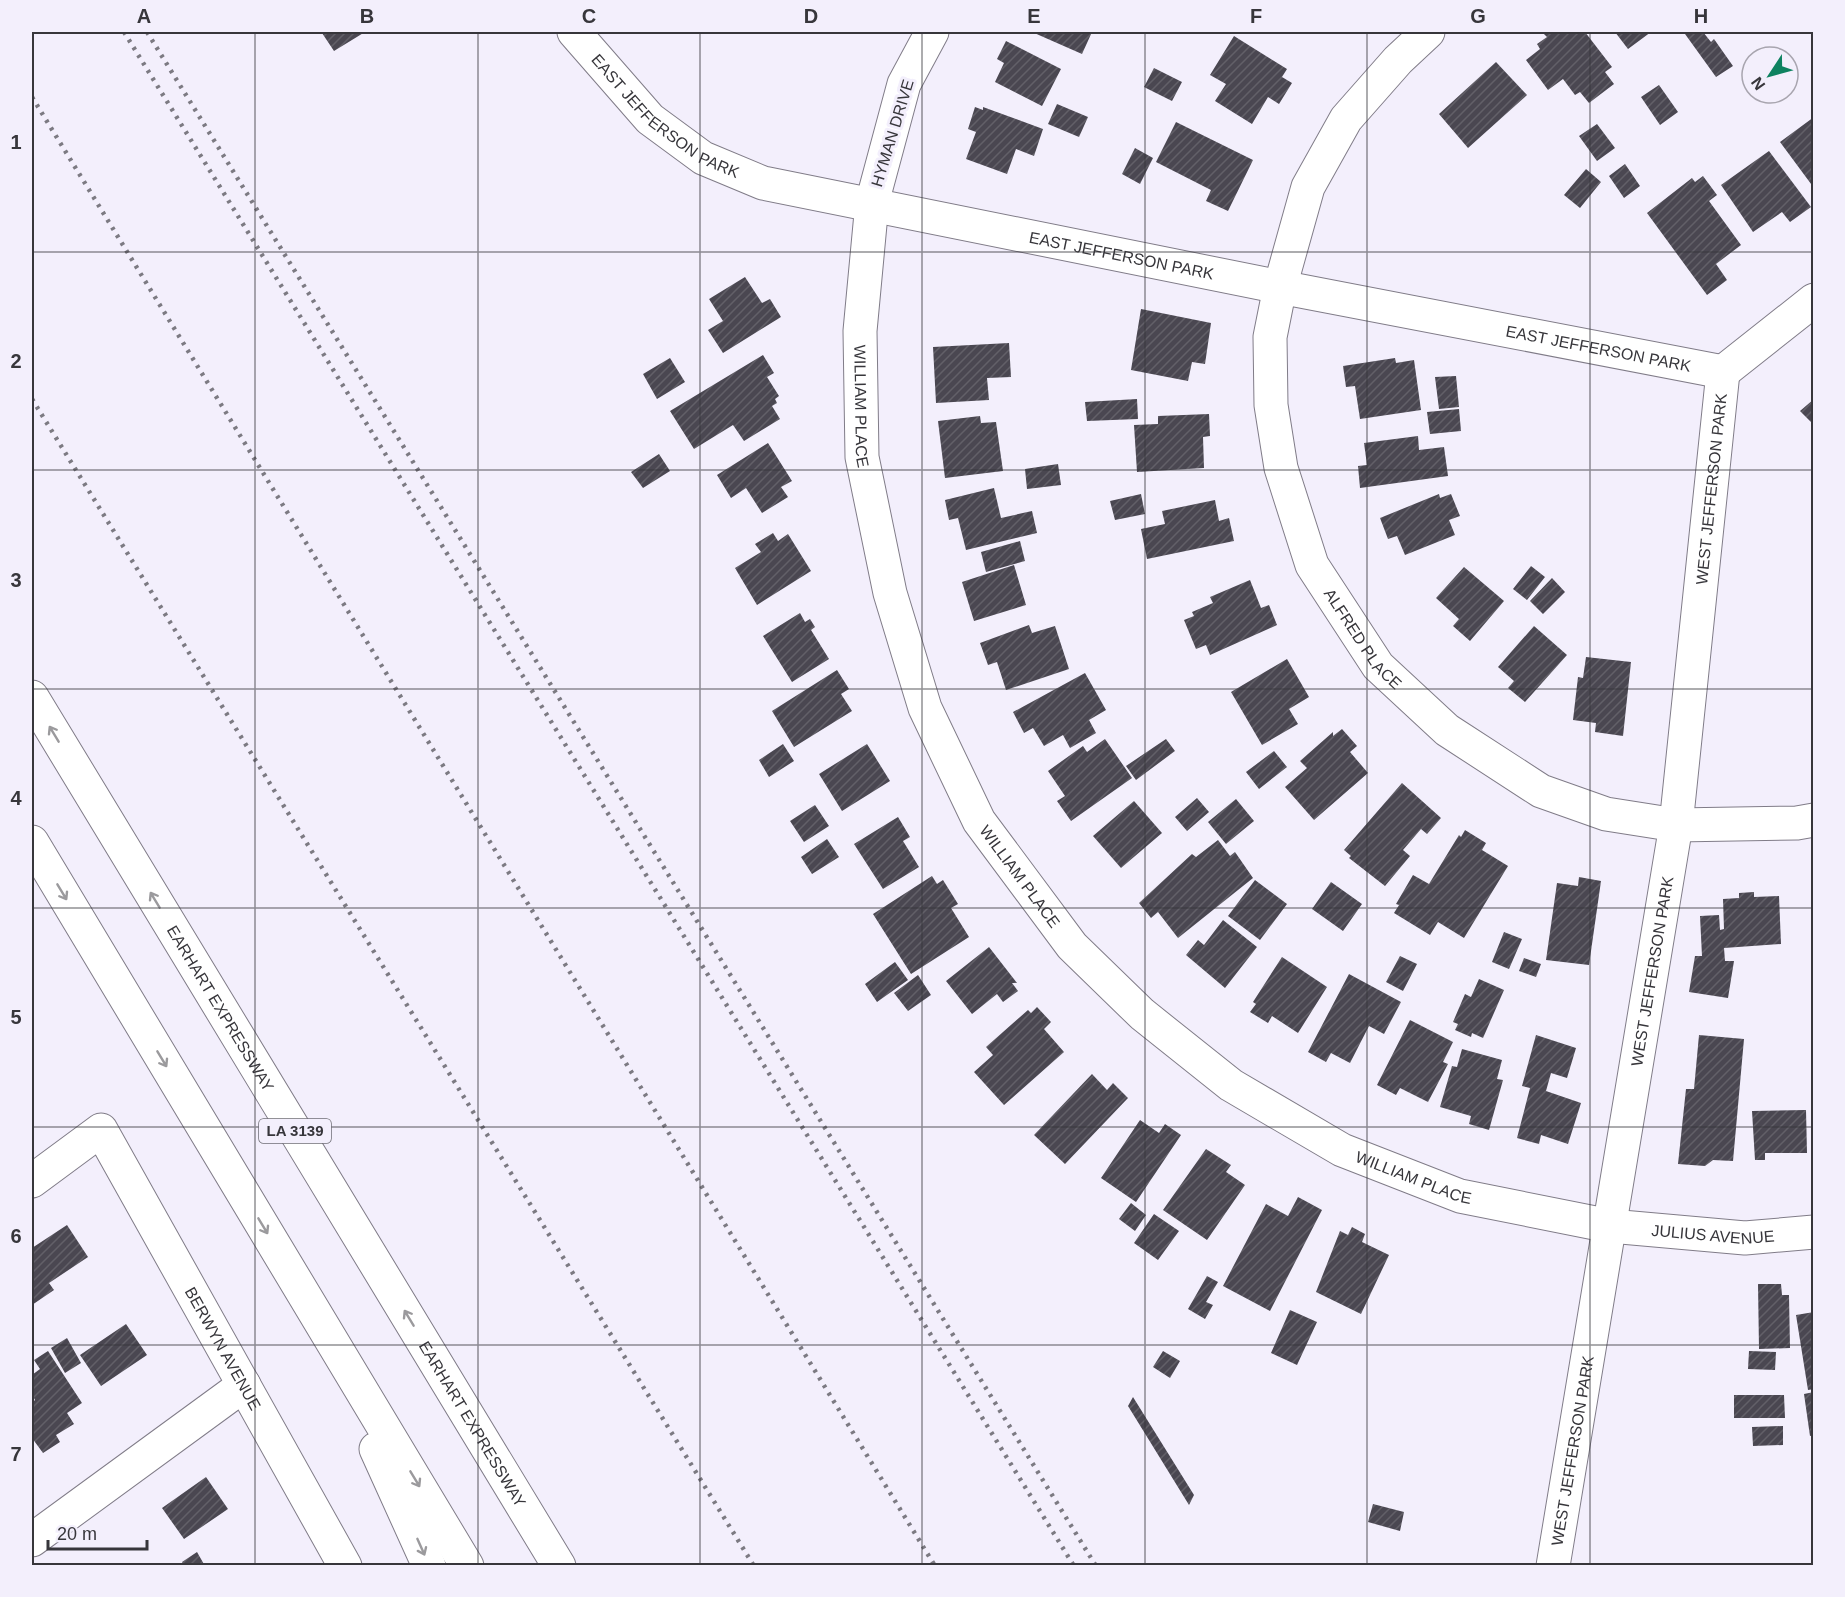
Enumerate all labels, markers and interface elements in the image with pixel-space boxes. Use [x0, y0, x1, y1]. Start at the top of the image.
text: A [137, 5, 151, 27]
text: B [360, 5, 374, 27]
text: C [582, 5, 596, 27]
text: D [804, 5, 818, 27]
text: E [1027, 5, 1041, 27]
text: F [1250, 5, 1262, 27]
text: G [1470, 5, 1486, 27]
text: H [1694, 5, 1708, 27]
north arrow [1740, 45, 1800, 105]
street label: EAST JEFFERSON PARK [588, 51, 742, 181]
text: N [1748, 74, 1769, 93]
street label: HYMAN DRIVE [868, 78, 917, 189]
text: 1 [10, 131, 22, 153]
street label: EAST JEFFERSON PARK [1028, 229, 1216, 283]
street label: EAST JEFFERSON PARK [1505, 323, 1693, 375]
street label: WILLIAM PLACE [851, 345, 872, 469]
text: 2 [10, 350, 22, 372]
street label: WEST JEFFERSON PARK [1693, 392, 1730, 586]
text: 3 [10, 569, 22, 591]
street label: ALFRED PLACE [1321, 586, 1405, 693]
one-way arrow [47, 726, 59, 743]
text: 4 [10, 787, 22, 809]
street label: WILLIAM PLACE [976, 822, 1063, 931]
street label: WEST JEFFERSON PARK [1628, 875, 1676, 1068]
one-way arrow [56, 883, 68, 900]
one-way arrow [149, 892, 161, 909]
street label: EARHART EXPRESSWAY [164, 923, 277, 1095]
text: 5 [10, 1006, 22, 1028]
one-way arrow [157, 1050, 169, 1067]
road number: LA 3139 [259, 1119, 331, 1143]
street label: WILLIAM PLACE [1353, 1148, 1473, 1207]
one-way arrow [258, 1217, 270, 1234]
street label: JULIUS AVENUE [1651, 1222, 1775, 1247]
text: 6 [10, 1225, 22, 1247]
street label: BERWYN AVENUE [182, 1284, 264, 1413]
one-way arrow [403, 1310, 415, 1327]
street label: EARHART EXPRESSWAY [416, 1338, 529, 1510]
street label: WEST JEFFERSON PARK [1549, 1354, 1597, 1547]
text: 7 [10, 1443, 22, 1465]
one-way arrow [410, 1470, 422, 1487]
scale bar [48, 1513, 147, 1551]
text: 20 m [57, 1524, 97, 1544]
one-way arrow [415, 1538, 427, 1556]

